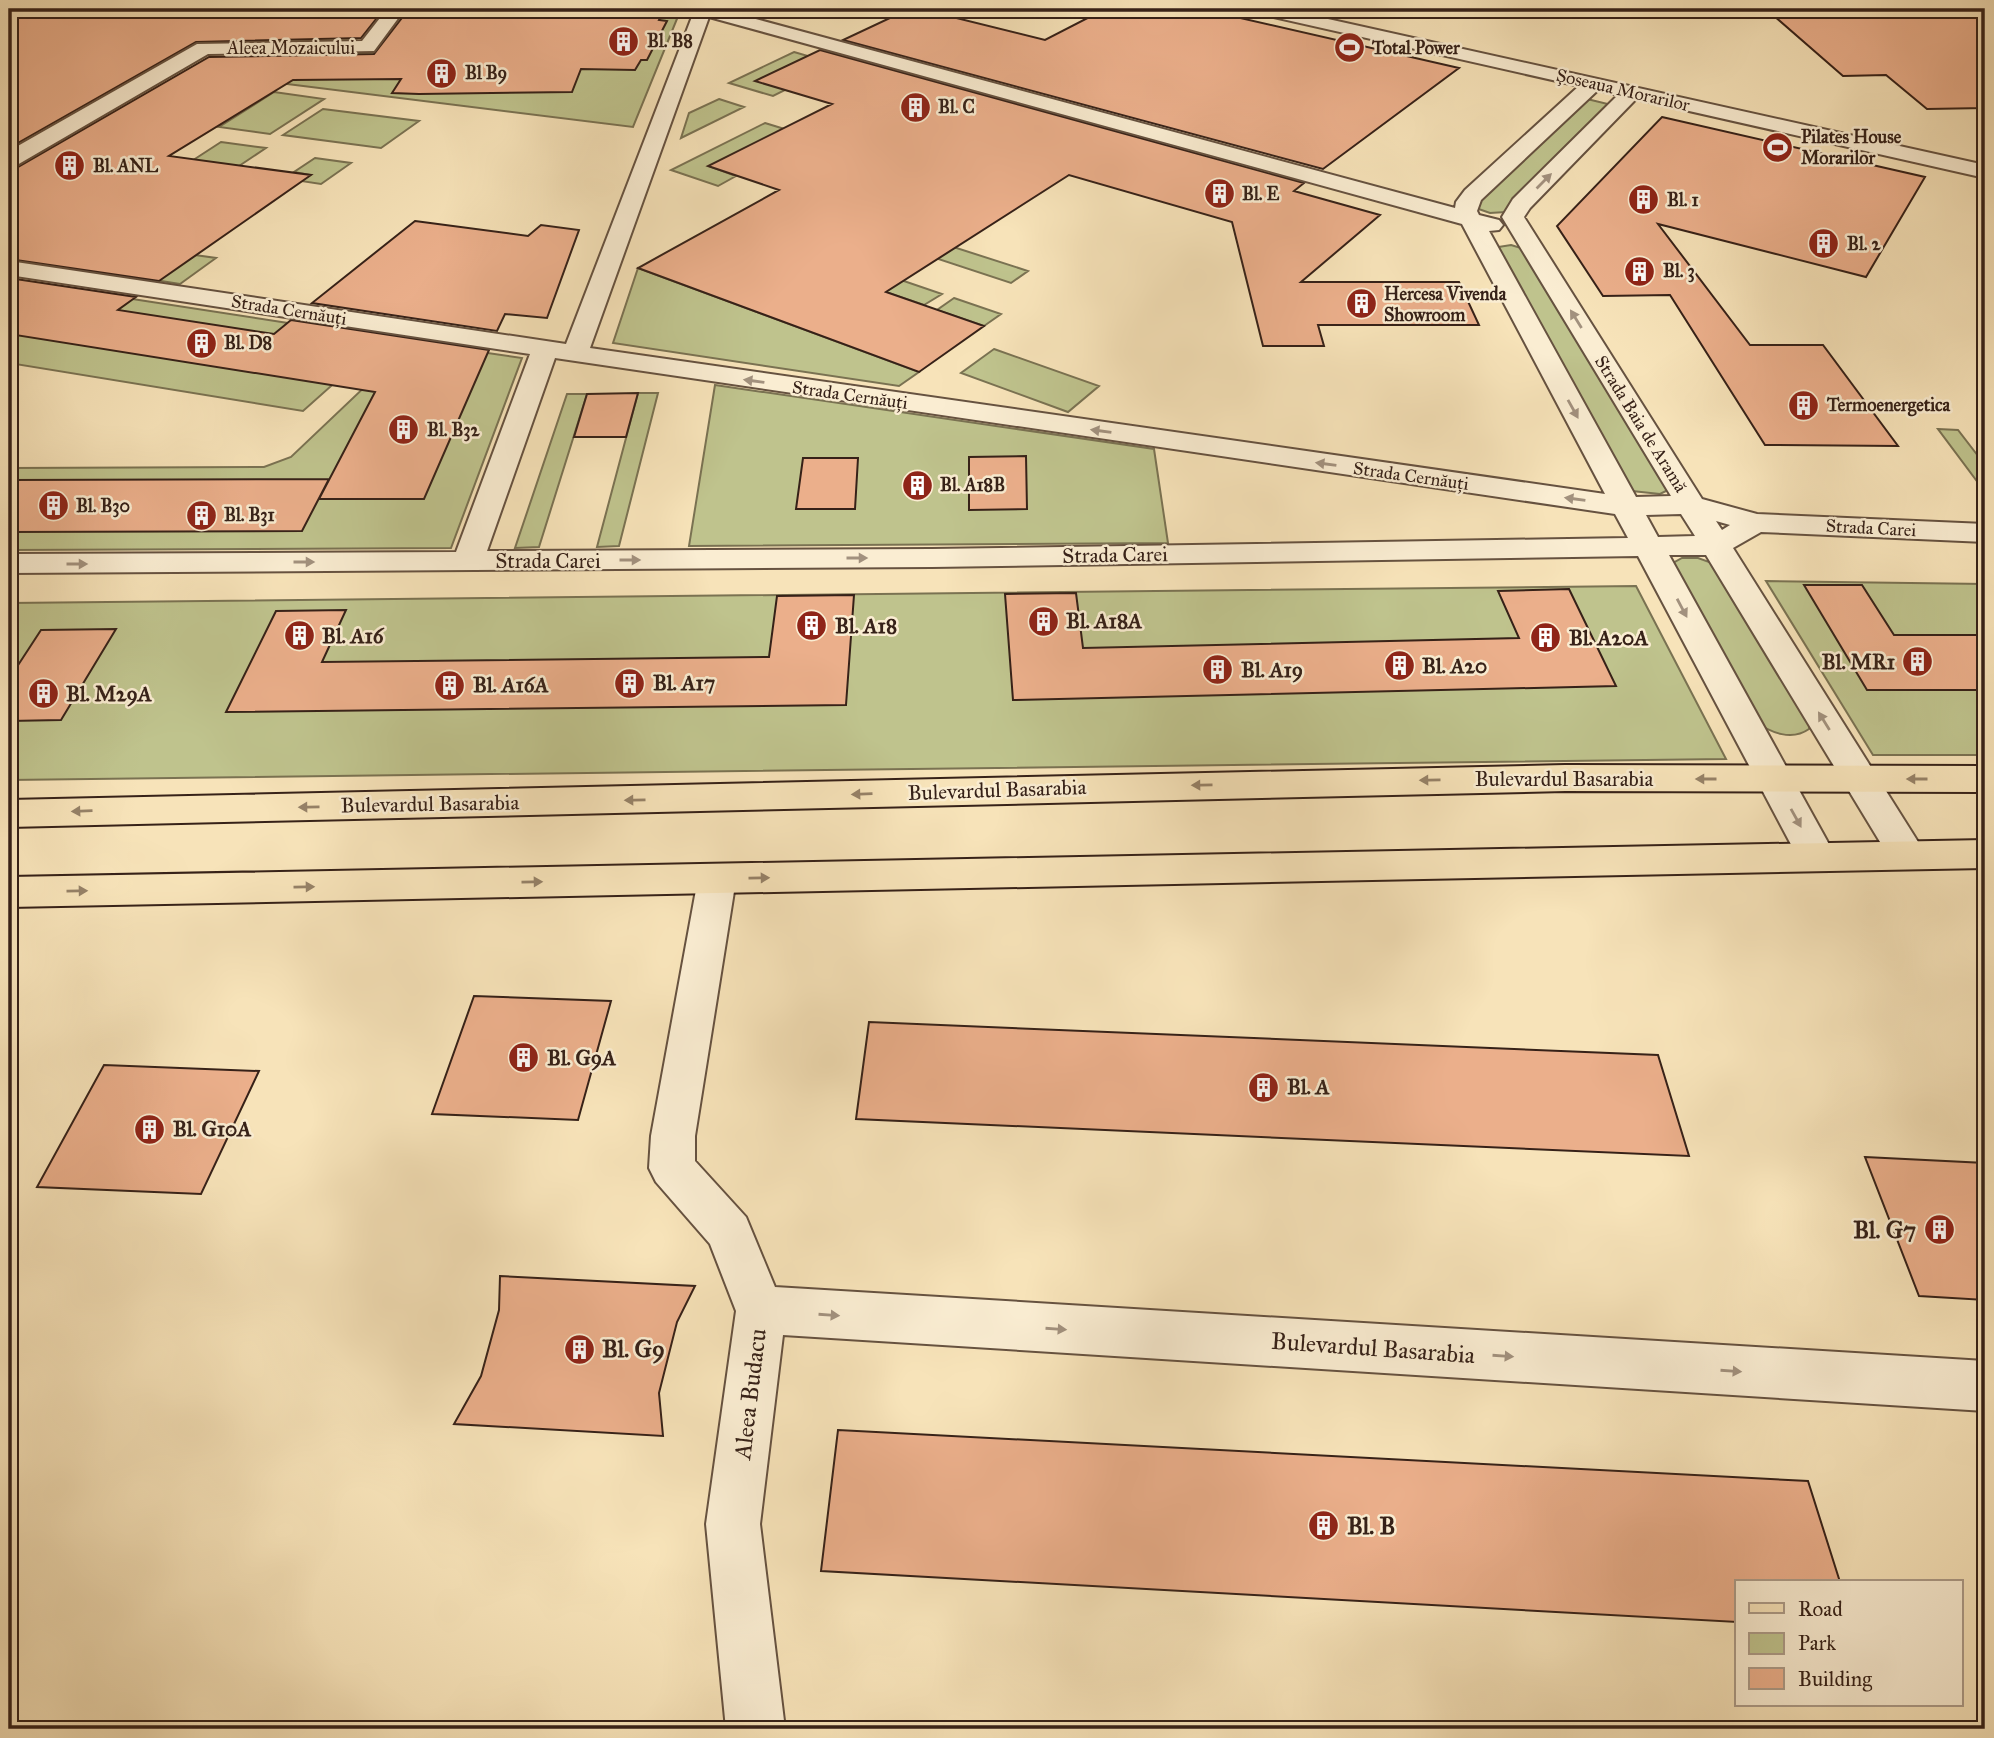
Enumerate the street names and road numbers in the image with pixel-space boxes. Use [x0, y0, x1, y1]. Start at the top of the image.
street label: Aleea Mozaicului [226, 37, 355, 59]
street label: Șoseaua Morarilor [1554, 64, 1692, 116]
street label: Strada Cernăuți [230, 290, 348, 330]
street label: Strada Baia de Aramă [1590, 352, 1692, 497]
street label: Strada Cernăuți [791, 376, 909, 414]
street label: Strada Cernăuți [1352, 457, 1470, 495]
street label: Strada Carei [1825, 515, 1917, 541]
street label: Strada Carei [1062, 541, 1168, 569]
street label: Strada Carei [495, 548, 601, 574]
street label: Bulevardul Basarabia [1475, 766, 1654, 792]
street label: Bulevardul Basarabia [907, 774, 1087, 806]
street label: Bulevardul Basarabia [340, 789, 520, 819]
street label: Bulevardul Basarabia [1270, 1326, 1477, 1370]
street label: Aleea Budacu [727, 1327, 773, 1462]

